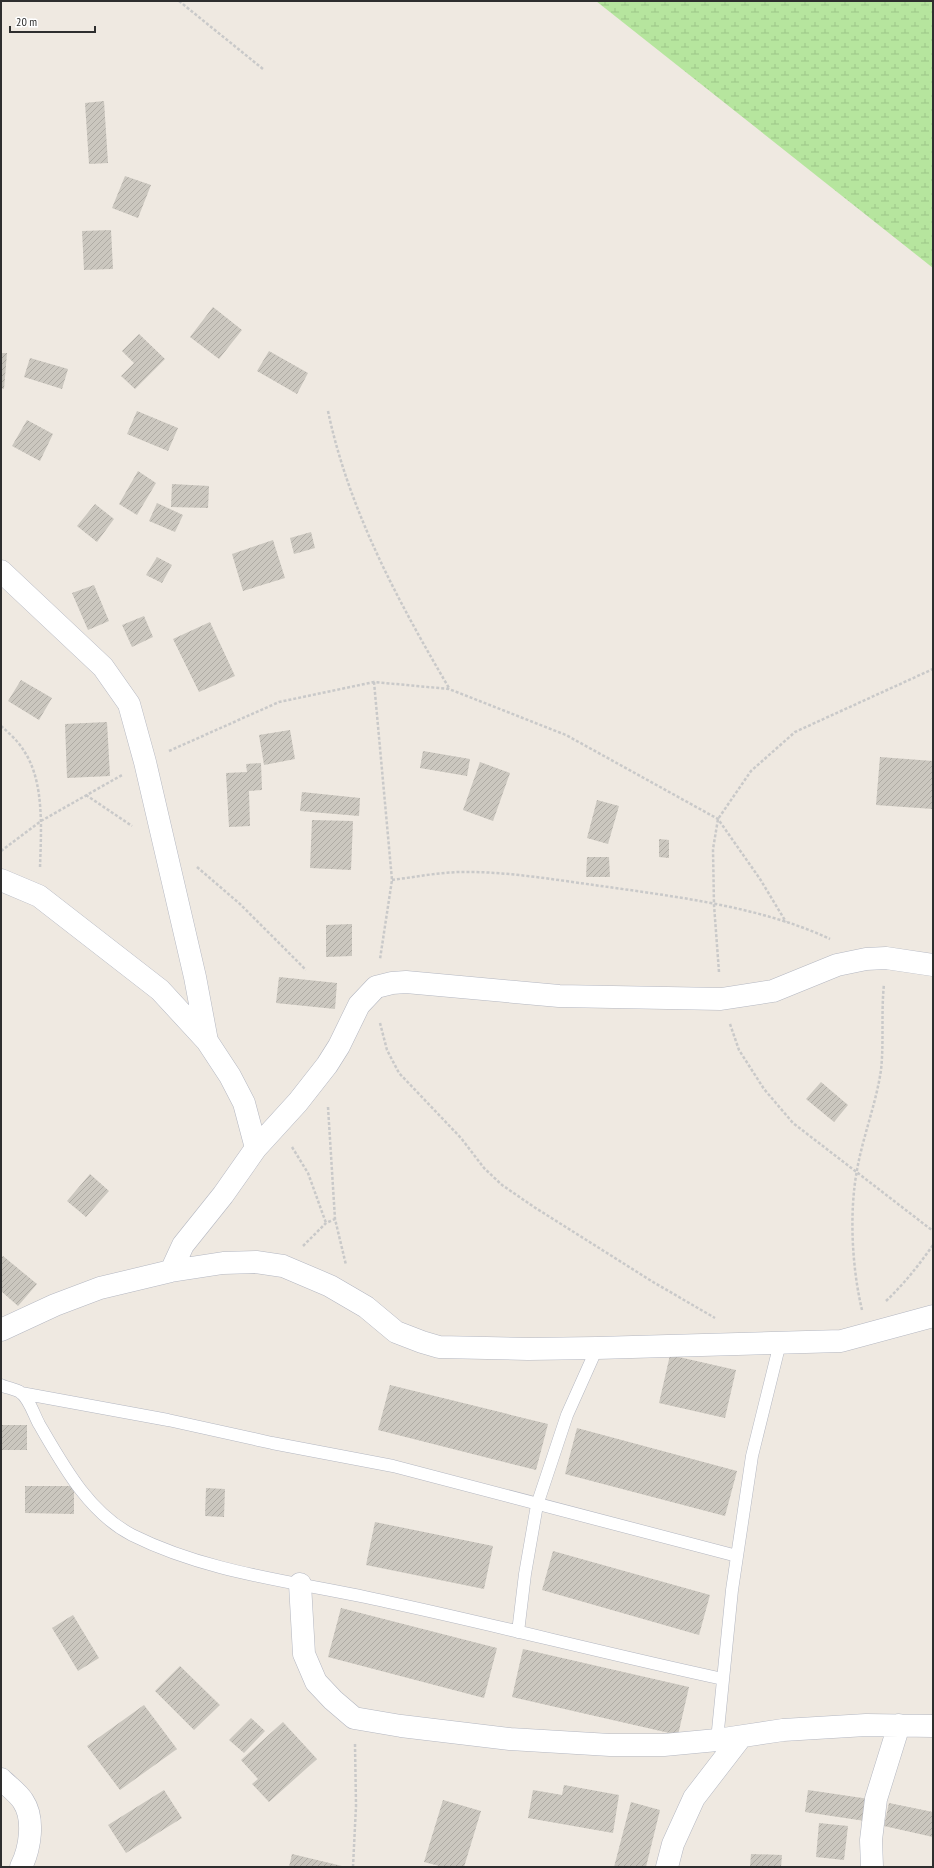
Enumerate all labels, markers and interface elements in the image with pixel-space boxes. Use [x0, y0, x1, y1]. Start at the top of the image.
scale bar [10, 8, 95, 34]
text: 20 m [16, 14, 37, 29]

